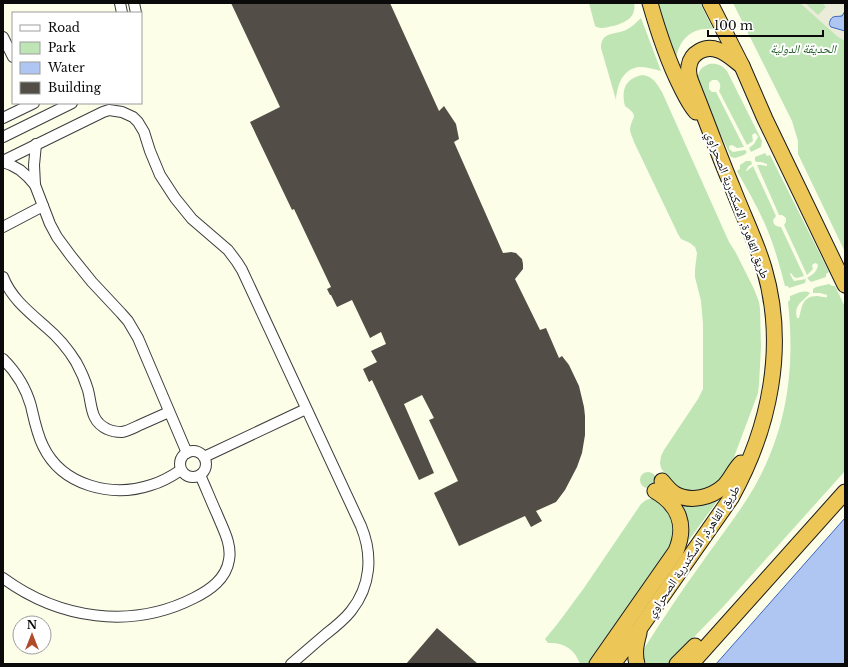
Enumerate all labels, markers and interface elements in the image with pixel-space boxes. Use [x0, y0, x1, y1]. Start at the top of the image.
legend [12, 12, 142, 104]
scale bar [708, 12, 823, 38]
text: 100 m [714, 18, 753, 33]
text: Road [48, 20, 80, 35]
text: Park [48, 40, 76, 55]
park label: الحديقة الدولية [770, 41, 837, 56]
text: Water [47, 60, 85, 75]
text: Building [48, 80, 102, 95]
street label: طريق القاهرة, الاسكندرية الصحراوي [700, 129, 773, 282]
street label: طريق القاهرة, الاسكندرية الصحراوي [643, 482, 746, 622]
north arrow [12, 615, 52, 655]
text: N [27, 618, 38, 632]

